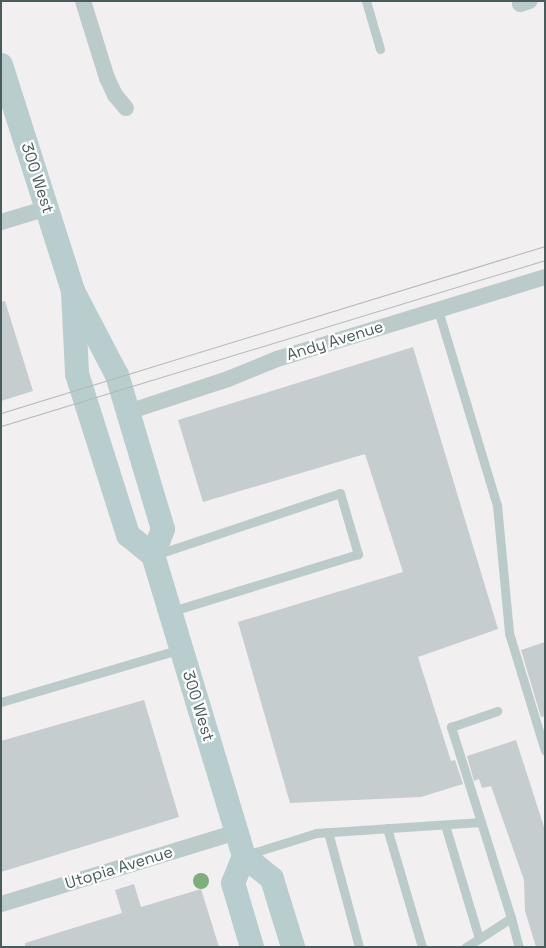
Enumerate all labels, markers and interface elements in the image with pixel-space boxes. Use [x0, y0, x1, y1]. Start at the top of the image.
street label: 300 West [17, 140, 57, 216]
street label: Andy Avenue [284, 317, 386, 365]
street label: 300 West [178, 668, 218, 744]
street label: Utopia Avenue [63, 842, 175, 894]

